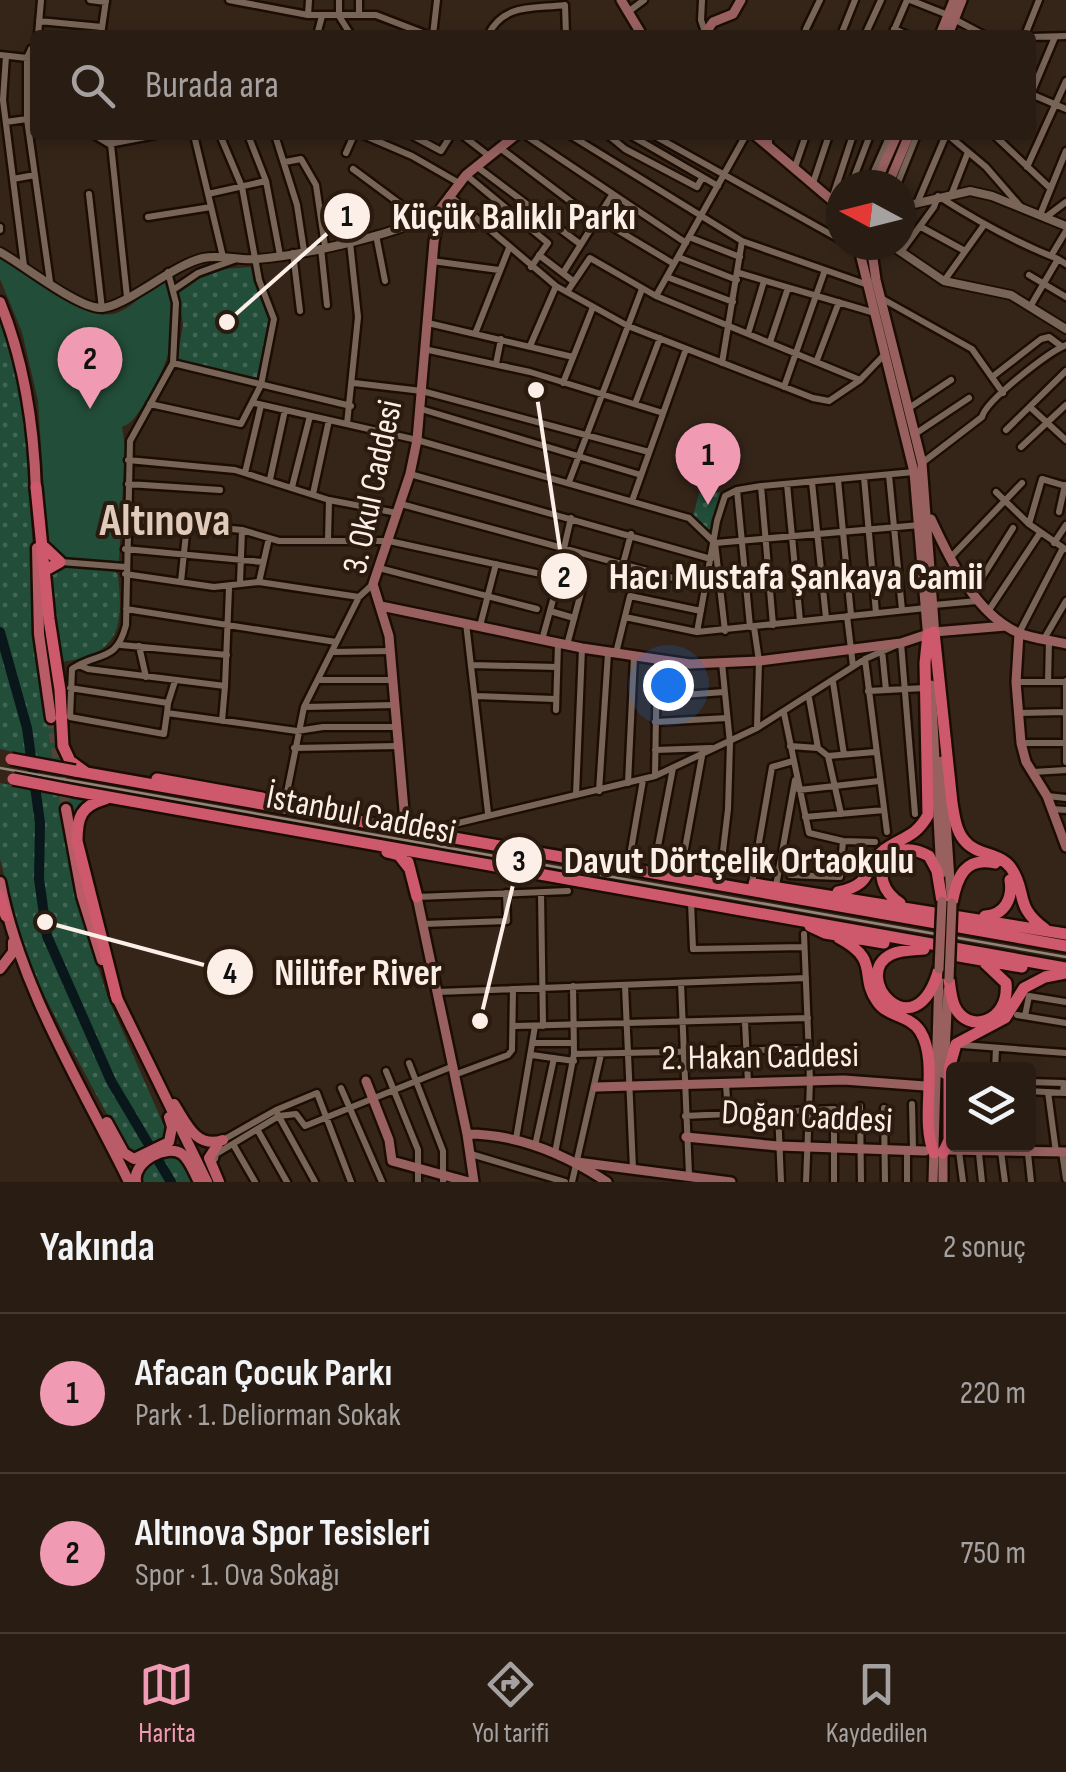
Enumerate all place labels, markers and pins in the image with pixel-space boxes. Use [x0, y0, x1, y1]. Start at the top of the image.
callout: Küçük Balıklı Parkı [322, 182, 656, 250]
pin: 2 [58, 326, 122, 409]
pin: 1 [676, 422, 740, 505]
callout: Hacı Mustafa Şankaya Camii [539, 542, 1003, 610]
callout: Davut Dörtçelik Ortaokulu [494, 826, 934, 894]
callout: Nilüfer River [205, 938, 462, 1006]

